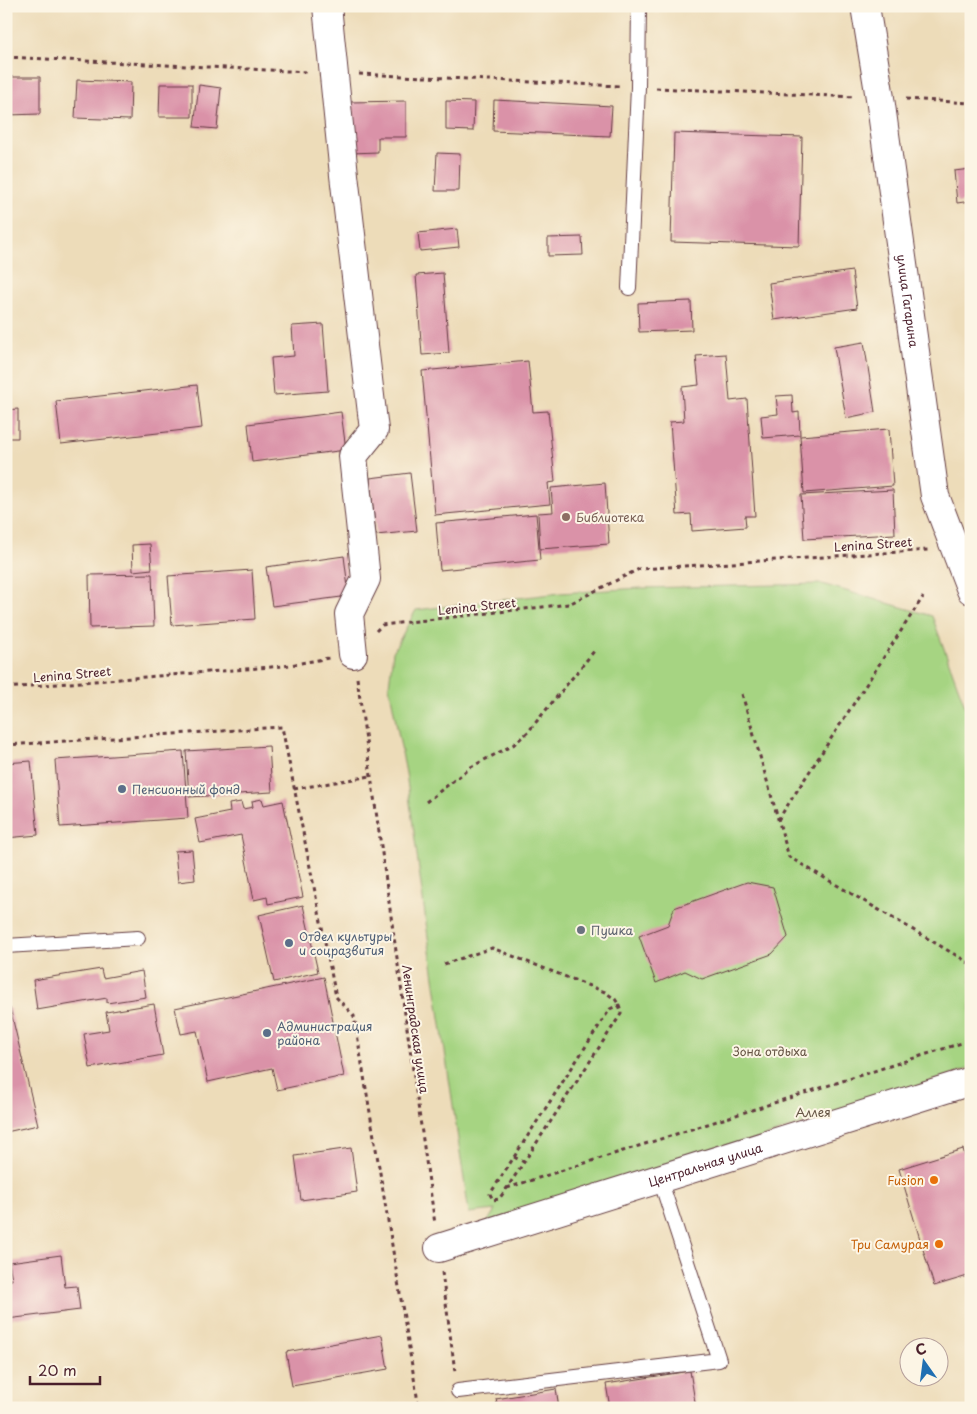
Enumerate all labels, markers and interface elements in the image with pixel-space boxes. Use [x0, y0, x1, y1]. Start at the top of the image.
street label: улица Гагарина [893, 253, 923, 349]
place label: Библиотека [576, 508, 645, 526]
marker: Библиотека [560, 511, 572, 523]
street label: Lenina Street [833, 532, 913, 556]
street label: Lenina Street [437, 593, 517, 619]
street label: Lenina Street [32, 662, 112, 686]
place label: Пенсионный фонд [132, 780, 240, 798]
marker: Пенсионный фонд [116, 783, 128, 795]
place label: Пушка [591, 921, 633, 939]
marker: Пушка [575, 924, 587, 936]
place label: Отдел культуры и соцразвития [299, 927, 392, 959]
marker: Отдел культуры и соцразвития [283, 937, 295, 949]
street label: Ленинградская улица [398, 963, 434, 1095]
place label: Администрация района [277, 1017, 372, 1049]
marker: Администрация района [261, 1027, 273, 1039]
park label: Зона отдыха [733, 1042, 808, 1060]
park label: Аллея [795, 1103, 831, 1121]
street label: Центральная улица [646, 1138, 765, 1191]
place label: Fusion [887, 1171, 924, 1189]
marker: Fusion [928, 1174, 940, 1186]
place label: Три Самурая [851, 1235, 929, 1253]
marker: Три Самурая [933, 1238, 945, 1250]
north arrow [900, 1336, 950, 1386]
text: С [913, 1337, 928, 1360]
scale bar [30, 1354, 100, 1386]
text: 20 m [38, 1358, 77, 1381]

